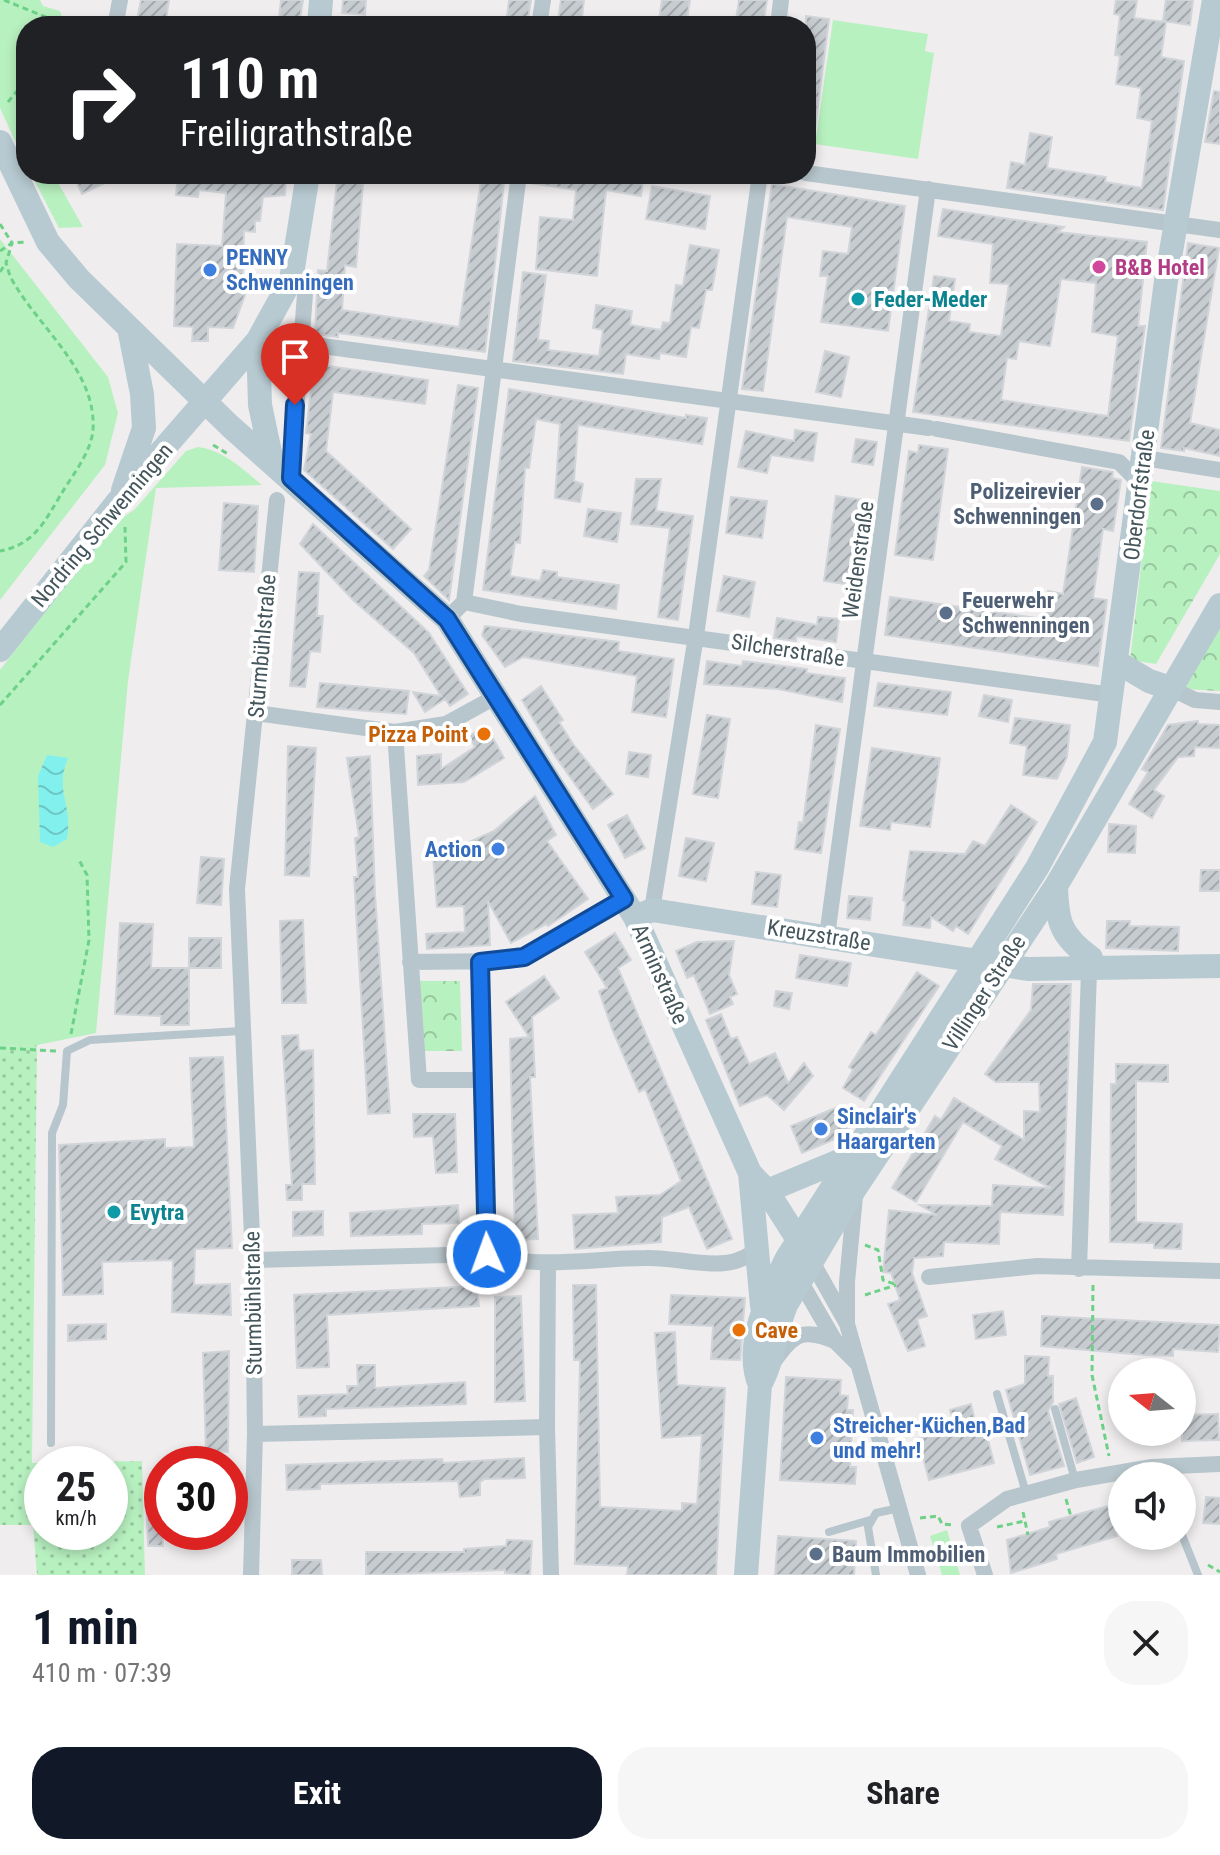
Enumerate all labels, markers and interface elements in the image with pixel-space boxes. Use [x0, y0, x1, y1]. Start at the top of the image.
text: 110 m [180, 46, 319, 112]
icon: right [48, 48, 152, 152]
text: Freiligrathstraße [180, 113, 413, 155]
place label: PENNY Schwenningen [226, 245, 354, 295]
place label: B&B Hotel [1115, 255, 1205, 280]
marker: B&B Hotel [1090, 258, 1108, 276]
marker: PENNY Schwenningen [201, 261, 219, 279]
place label: Feder-Meder [874, 287, 987, 312]
marker: Feder-Meder [849, 290, 867, 308]
pin [261, 323, 329, 405]
icon: arrive [273, 335, 317, 379]
street label: Oberdorfstraße [1119, 428, 1159, 562]
street label: Nordring Schwenningen [26, 438, 178, 612]
place label: Polizeirevier Schwenningen [953, 479, 1081, 529]
marker: Polizeirevier Schwenningen [1088, 495, 1106, 513]
street label: Weidenstraße [837, 499, 879, 621]
street label: Sturmbühlstraße [243, 573, 281, 719]
place label: Feuerwehr Schwenningen [962, 588, 1090, 638]
marker: Feuerwehr Schwenningen [937, 604, 955, 622]
street label: Silcherstraße [730, 629, 846, 671]
place label: Pizza Point [368, 722, 468, 747]
marker: Pizza Point [475, 725, 493, 743]
place label: Action [425, 837, 482, 862]
marker: Action [489, 840, 507, 858]
street label: Kreuzstraße [766, 914, 872, 956]
street label: Arminstraße [627, 920, 693, 1028]
street label: Villinger Straße [937, 931, 1031, 1055]
place label: Sinclair's Haargarten [837, 1104, 936, 1154]
marker: Sinclair's Haargarten [812, 1120, 830, 1138]
place label: Evytra [130, 1200, 184, 1225]
marker: Evytra [105, 1203, 123, 1221]
position arrow [445, 1212, 529, 1296]
street label: Sturmbühlstraße [239, 1231, 267, 1375]
place label: Cave [755, 1318, 798, 1343]
marker: Cave [730, 1321, 748, 1339]
north arrow [1108, 1358, 1196, 1446]
map controls [1108, 1358, 1196, 1550]
place label: Streicher-Küchen,Bad und mehr! [833, 1413, 1026, 1463]
marker: Streicher-Küchen,Bad und mehr! [808, 1429, 826, 1447]
speed limit sign: 30 [144, 1446, 248, 1550]
button: sound [1108, 1462, 1196, 1550]
text: 25 [56, 1464, 96, 1511]
text: km/h [55, 1506, 97, 1530]
place label: Baum Immobilien [832, 1542, 985, 1567]
marker: Baum Immobilien [807, 1545, 825, 1563]
text: 1 min [32, 1599, 139, 1656]
button: close [1104, 1601, 1188, 1685]
text: 410 m · 07:39 [32, 1658, 172, 1688]
button: Exit [32, 1747, 602, 1839]
button: Share [618, 1747, 1188, 1839]

